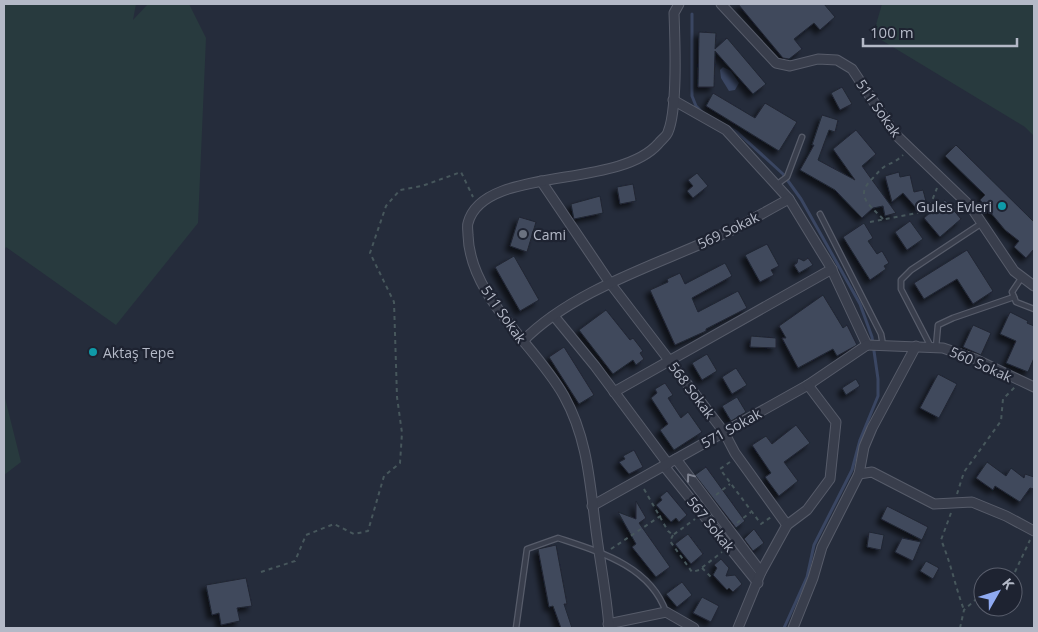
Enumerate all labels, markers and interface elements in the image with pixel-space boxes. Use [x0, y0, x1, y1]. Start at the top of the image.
scale bar [863, 15, 1017, 47]
text: 100 m [870, 22, 914, 42]
street label: 511 Sokak [852, 75, 906, 141]
place label: Gules Evleri [916, 197, 992, 216]
marker: Gules Evleri [996, 200, 1008, 212]
street label: 569 Sokak [694, 207, 763, 253]
place label: Cami [533, 225, 566, 244]
marker: Cami [517, 228, 529, 240]
street label: 511 Sokak [477, 281, 531, 347]
street label: 560 Sokak [947, 342, 1016, 386]
place label: Aktaş Tepe [103, 343, 174, 362]
marker: Aktaş Tepe [87, 346, 99, 358]
street label: 568 Sokak [664, 358, 720, 423]
street label: 571 Sokak [697, 403, 765, 452]
one-way arrow [687, 473, 696, 483]
street label: 567 Sokak [683, 492, 740, 556]
north arrow [973, 567, 1023, 617]
text: K [998, 574, 1019, 594]

